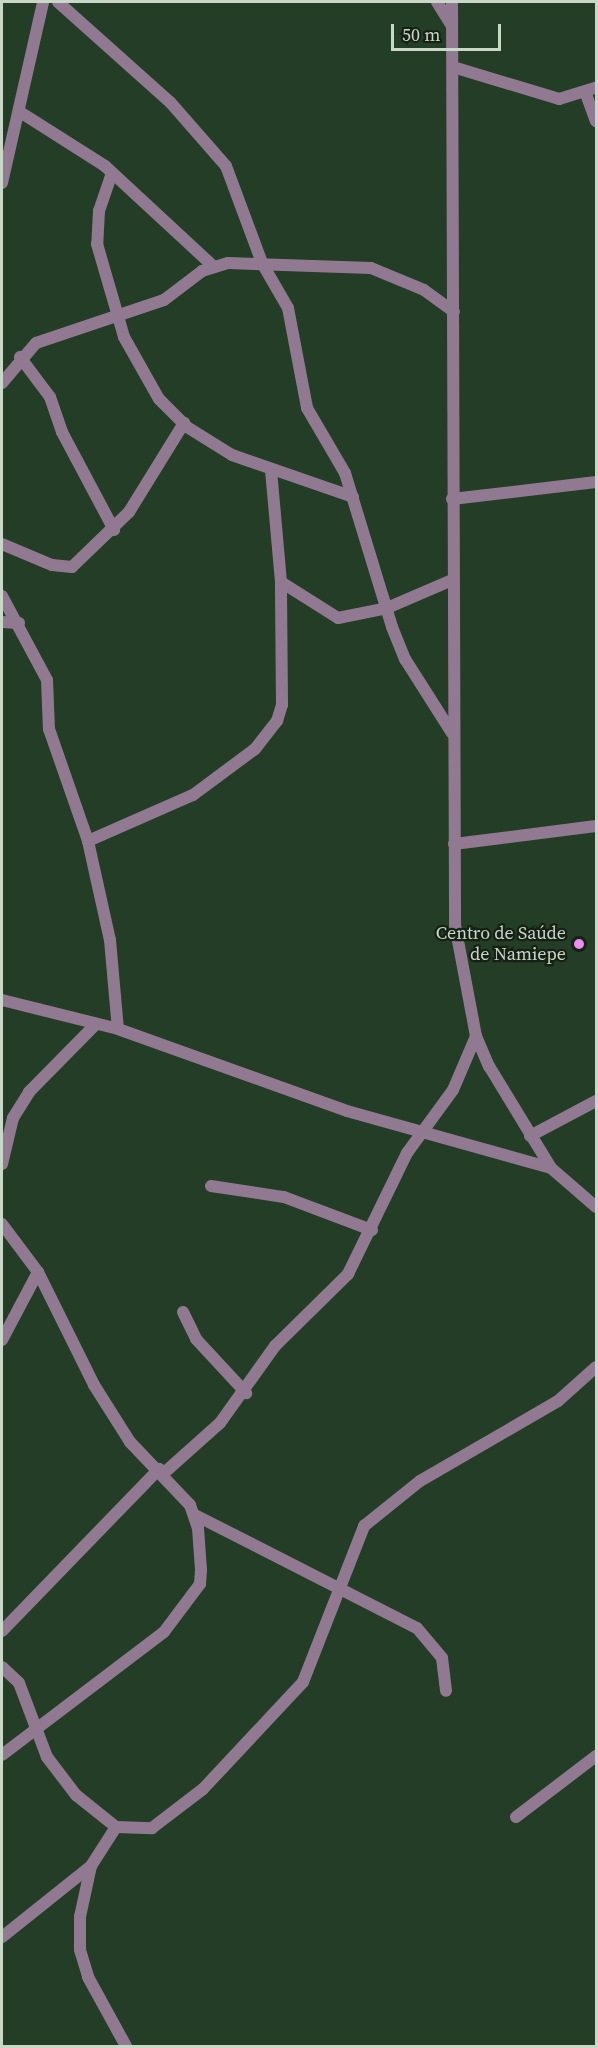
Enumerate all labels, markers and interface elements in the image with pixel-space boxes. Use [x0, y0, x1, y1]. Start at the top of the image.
scale bar [394, 12, 504, 50]
text: 50 m [402, 22, 440, 47]
place label: Centro de Saúde de Namiepe [436, 923, 566, 966]
marker: Centro de Saúde de Namiepe [570, 935, 588, 953]

